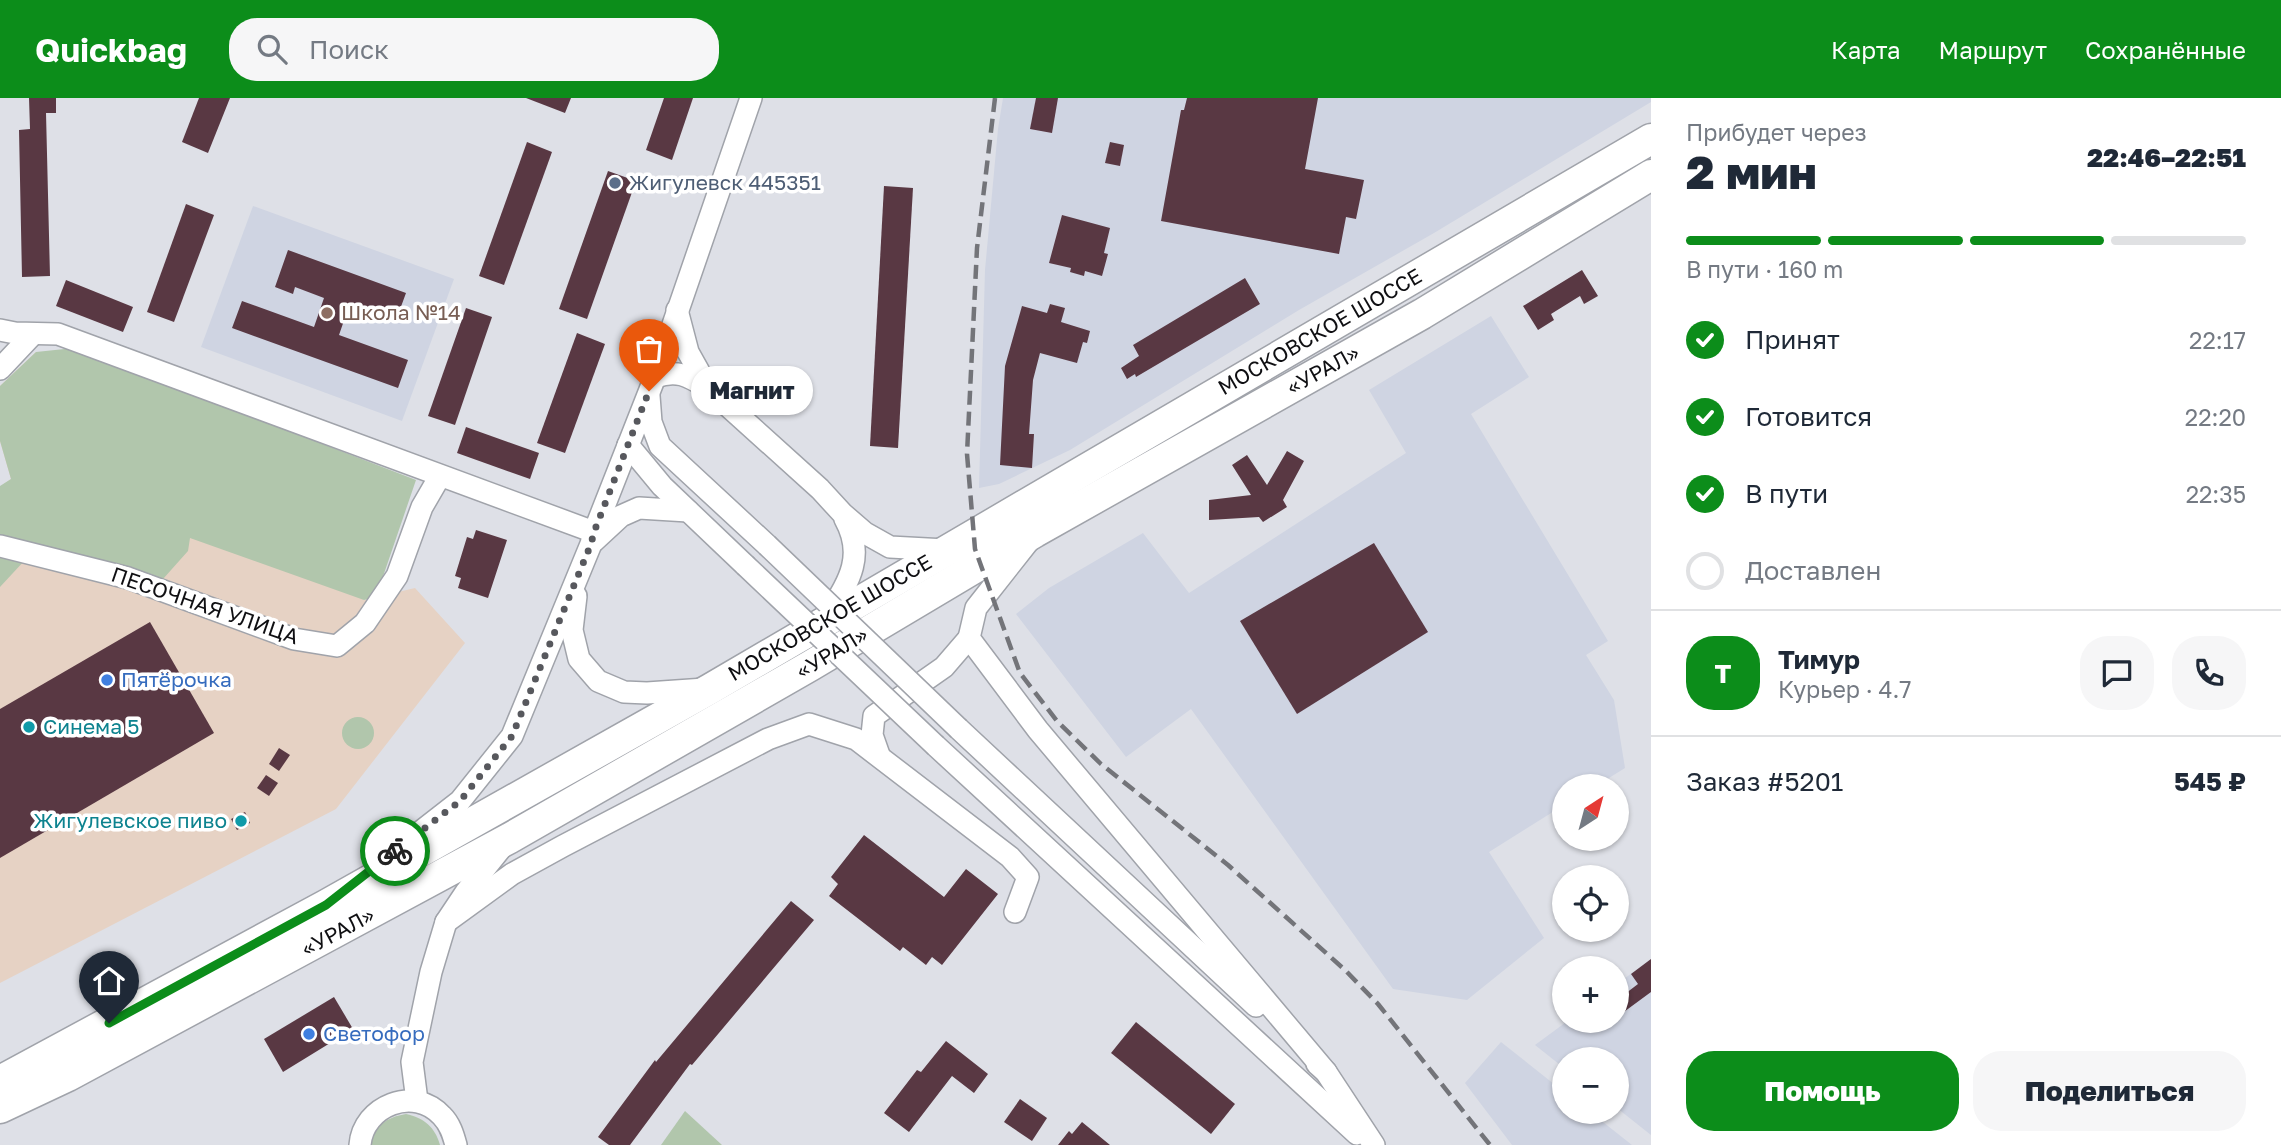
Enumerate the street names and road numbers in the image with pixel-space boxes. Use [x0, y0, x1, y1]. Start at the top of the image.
street label: МОСКОВСКОЕ ШОССЕ [1213, 262, 1426, 400]
street label: «УРАЛ» [1282, 339, 1363, 400]
street label: МОСКОВСКОЕ ШОССЕ [723, 548, 936, 686]
street label: ПЕСОЧНАЯ УЛИЦА [108, 561, 302, 649]
street label: «УРАЛ» [791, 621, 872, 684]
street label: «УРАЛ» [297, 901, 378, 961]

